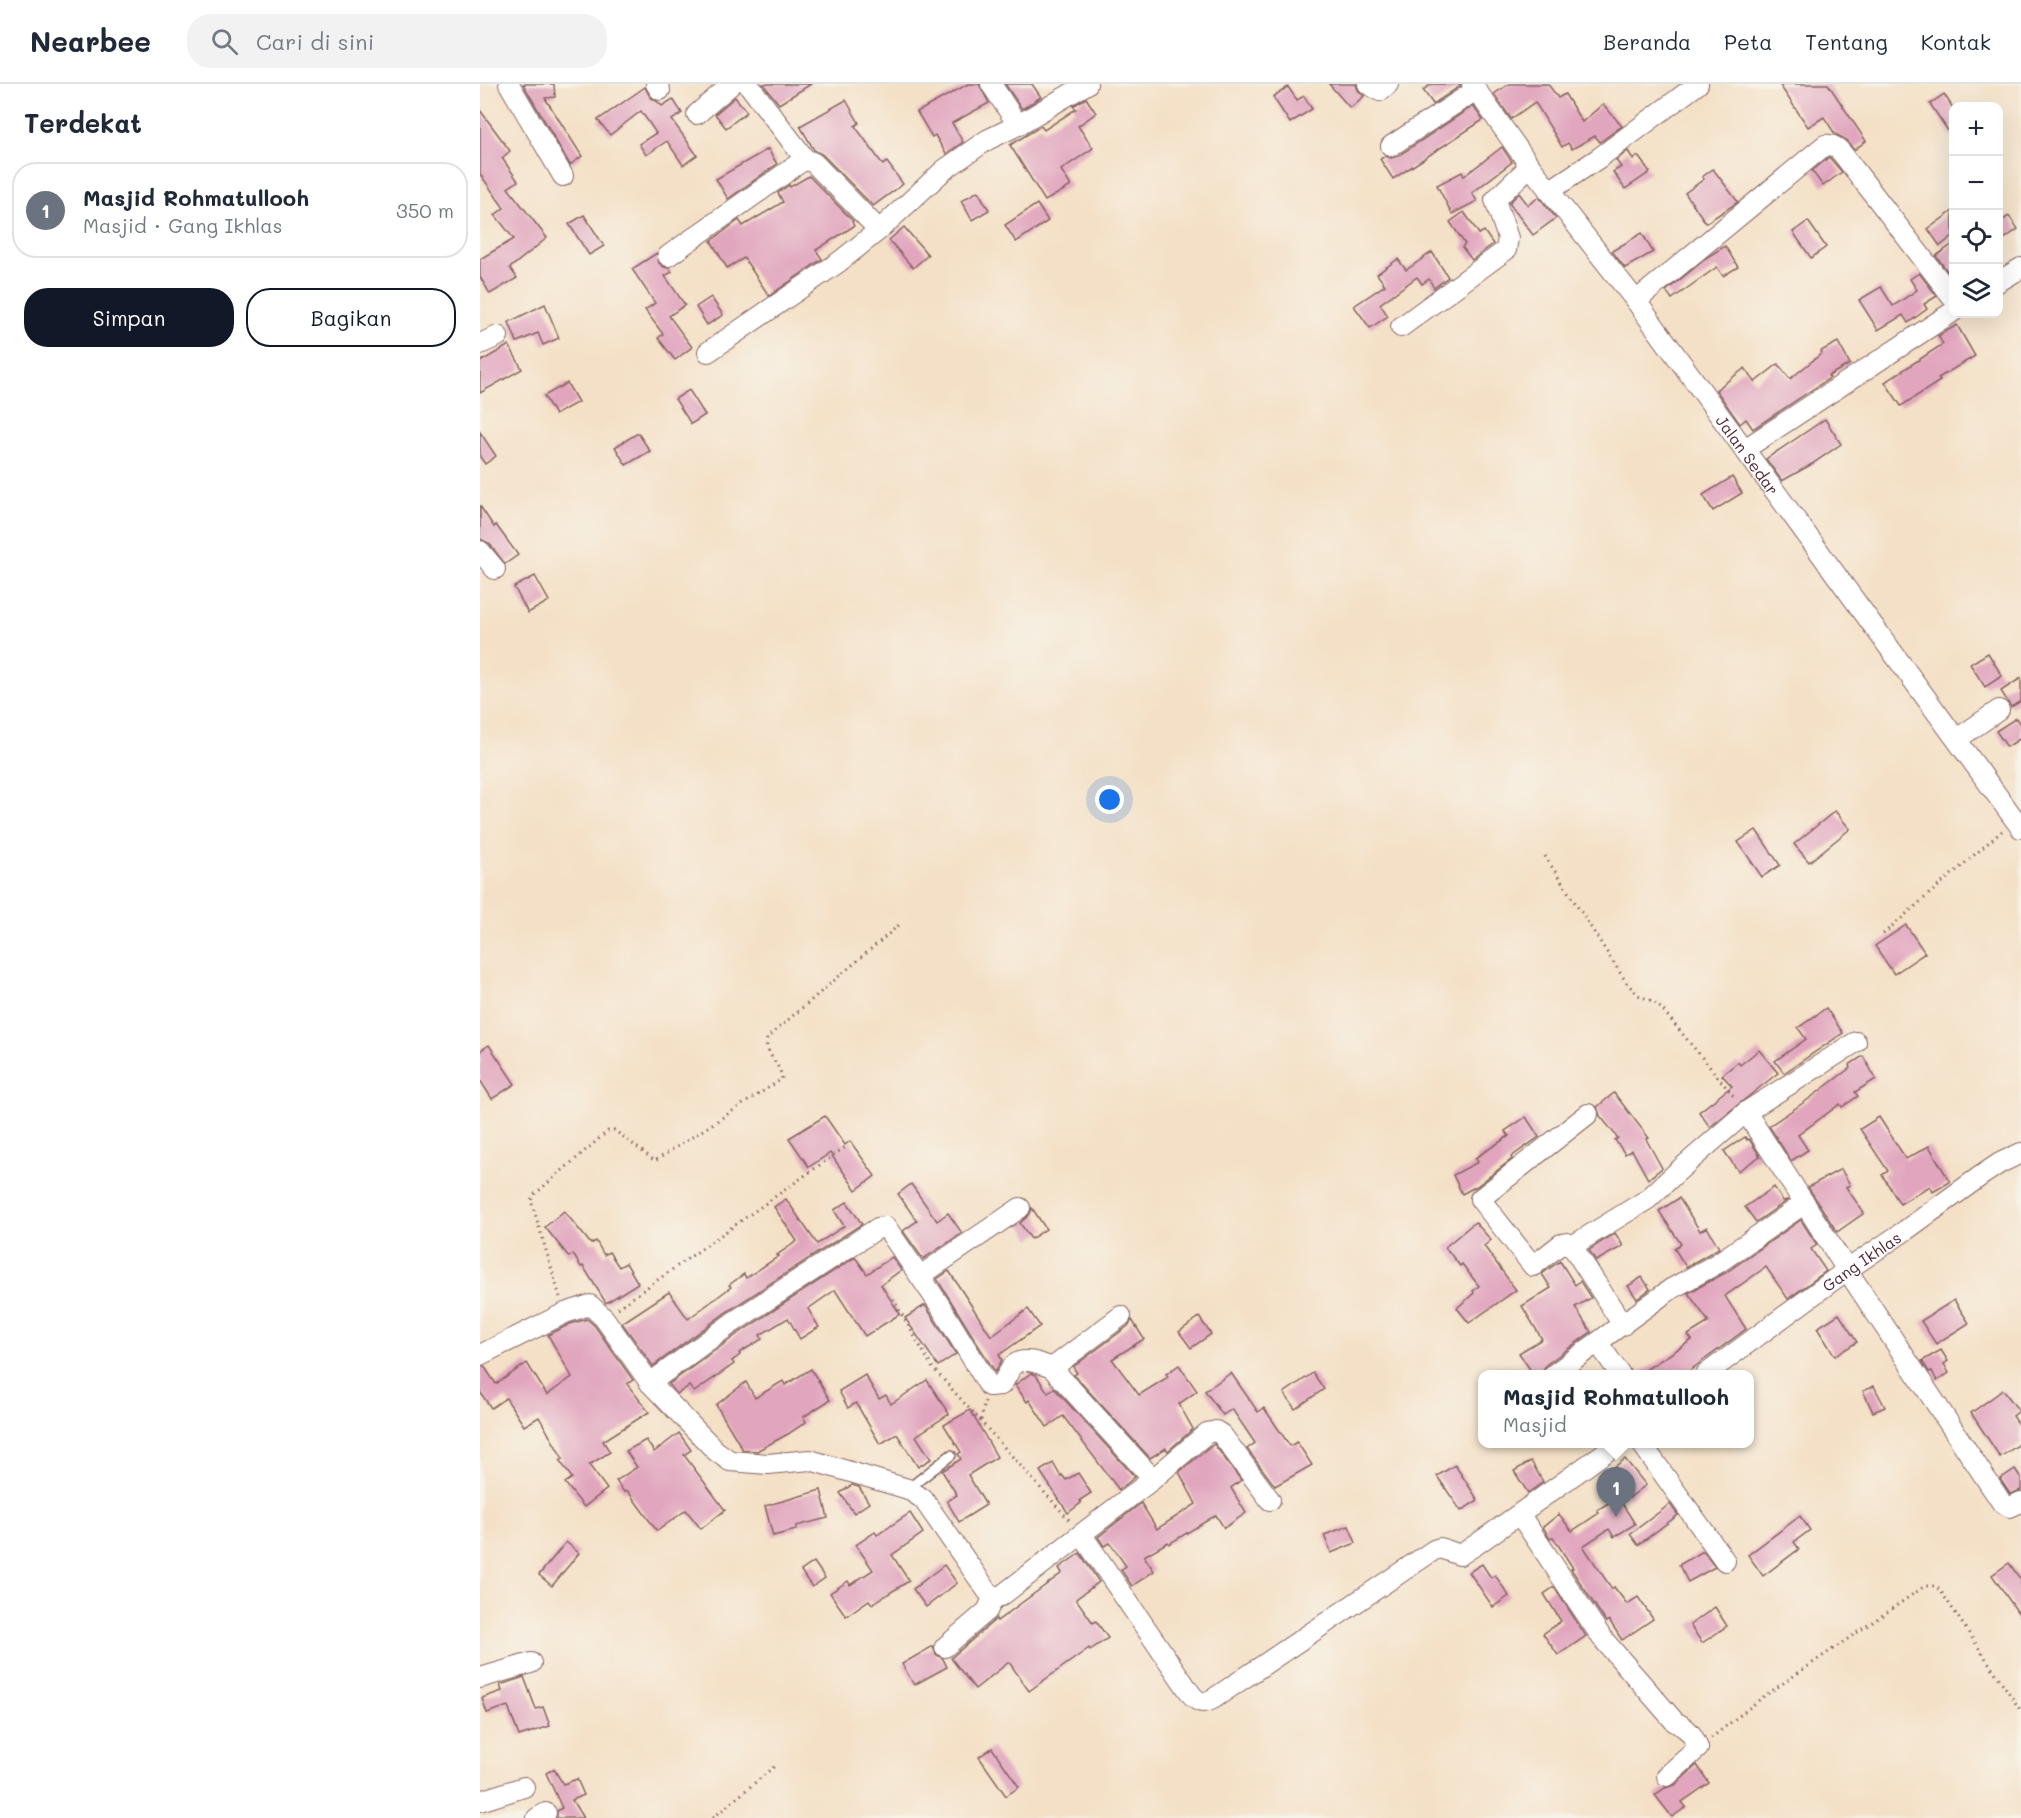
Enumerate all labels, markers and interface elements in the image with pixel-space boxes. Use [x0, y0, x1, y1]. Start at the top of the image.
search box [187, 14, 607, 68]
text: Nearbee [30, 23, 151, 59]
icon: search [208, 25, 241, 58]
text: Cari di sini [256, 27, 374, 56]
text: Beranda [1603, 28, 1691, 55]
text: Peta [1724, 28, 1772, 55]
text: Tentang [1805, 28, 1888, 55]
text: Kontak [1921, 28, 1991, 55]
map controls [1949, 102, 2003, 318]
button: + [1949, 102, 2003, 156]
text: Terdekat [24, 106, 142, 140]
button: − [1949, 156, 2003, 210]
text: Masjid Rohmatullooh [83, 183, 309, 212]
text: 1 [41, 197, 50, 223]
text: 350 m [396, 197, 454, 223]
button: locate [1949, 210, 2003, 264]
text: Masjid · Gang Ikhlas [83, 212, 282, 238]
button: layers [1949, 264, 2003, 318]
button: Simpan [24, 288, 234, 347]
button: Bagikan [246, 288, 456, 347]
street label: Jalan Sedar [1712, 410, 1784, 498]
your location [1095, 785, 1124, 814]
street label: Gang Ikhlas [1817, 1226, 1905, 1296]
popup [1478, 1370, 1754, 1448]
text: Masjid Rohmatullooh [1503, 1382, 1729, 1411]
text: Masjid [1503, 1411, 1567, 1437]
pin: 1 [1596, 1468, 1636, 1517]

